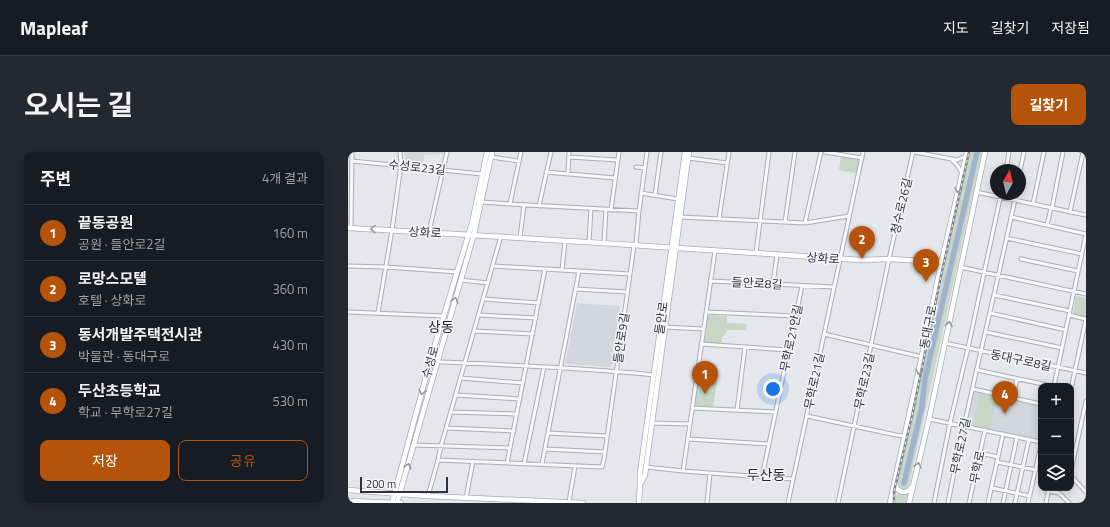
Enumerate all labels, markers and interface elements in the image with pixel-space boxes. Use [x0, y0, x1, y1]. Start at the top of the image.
text: Mapleaf [20, 13, 88, 42]
text: 지도 [943, 17, 969, 38]
text: 길찾기 [991, 17, 1029, 38]
text: 저장됨 [1051, 17, 1090, 38]
text: 오시는 길 [24, 83, 133, 126]
button: 길찾기 [1011, 84, 1086, 125]
street label: 수성로23길 [387, 155, 447, 179]
north arrow [990, 164, 1026, 200]
text: 주변 [40, 166, 71, 192]
text: 4개 결과 [262, 168, 308, 188]
street label: 청수로26길 [885, 176, 917, 236]
one-way arrow [955, 187, 963, 193]
text: 끝동공원 [78, 211, 133, 234]
street label: 상화로 [408, 222, 442, 242]
text: 1 [49, 223, 57, 243]
text: 160 m [272, 223, 308, 243]
one-way arrow [370, 225, 376, 233]
pin: 2 [849, 226, 875, 259]
text: 공원 · 들안로2길 [78, 234, 166, 254]
street label: 상화로 [806, 247, 840, 269]
pin: 3 [913, 249, 939, 282]
text: 로망스모텔 [78, 267, 147, 290]
street label: 들안로8길 [731, 272, 783, 294]
text: 2 [49, 279, 57, 299]
text: 360 m [272, 279, 308, 299]
text: 호텔 · 상화로 [78, 290, 146, 310]
one-way arrow [450, 297, 459, 304]
street label: 들안로 [649, 300, 673, 336]
street label: 무학로21안길 [775, 302, 807, 374]
street label: 동대구로 [914, 304, 942, 350]
street label: 들안로9길 [608, 311, 634, 365]
district label: 상동 [428, 316, 454, 337]
one-way arrow [944, 321, 952, 328]
text: 동서개발주택전시관 [78, 323, 202, 346]
text: 3 [49, 335, 57, 355]
text: 430 m [272, 335, 308, 355]
street label: 수성로 [416, 343, 444, 381]
street label: 동대구로8길 [989, 344, 1053, 376]
text: 박물관 · 동대구로 [78, 346, 170, 366]
street label: 무학로21길 [799, 351, 829, 411]
street label: 무학로23길 [849, 351, 879, 411]
pin: 1 [692, 361, 718, 394]
one-way arrow [915, 369, 923, 375]
text: 두산초등학교 [78, 379, 161, 402]
your location [763, 379, 783, 399]
pin: 4 [992, 381, 1018, 414]
map controls [1038, 383, 1074, 491]
button: + [1038, 383, 1074, 419]
one-way arrow [418, 388, 427, 395]
text: 4 [49, 391, 57, 411]
text: 530 m [272, 391, 308, 411]
text: 학교 · 무학로27길 [78, 402, 173, 422]
street label: 무학로27길 [945, 416, 975, 476]
button: − [1038, 419, 1074, 455]
button: 저장 [40, 440, 170, 481]
button: 공유 [178, 440, 308, 481]
street label: 무학로 [964, 449, 990, 485]
button: layers [1038, 455, 1074, 491]
one-way arrow [403, 462, 412, 469]
one-way arrow [913, 462, 922, 469]
district label: 두산동 [747, 464, 785, 485]
scale bar [360, 475, 448, 494]
text: 200 m [366, 476, 396, 492]

